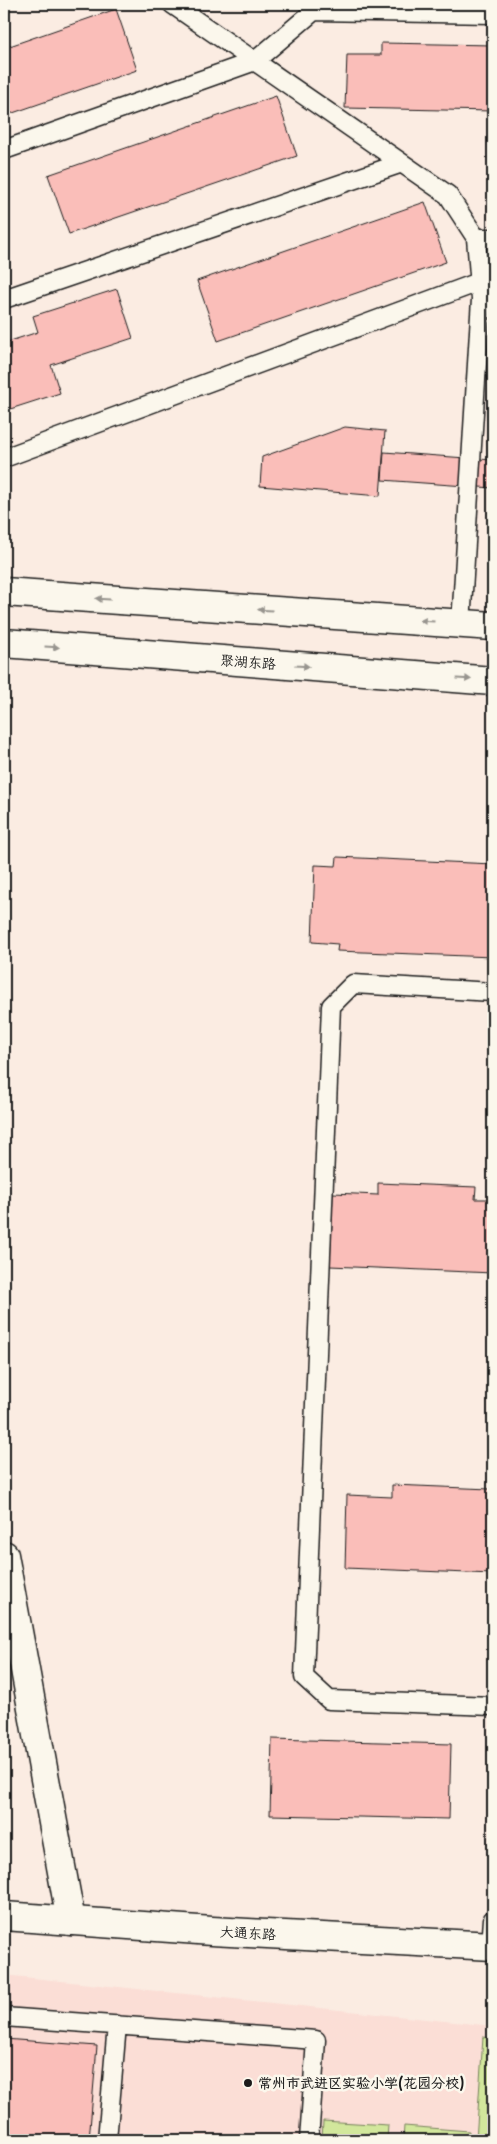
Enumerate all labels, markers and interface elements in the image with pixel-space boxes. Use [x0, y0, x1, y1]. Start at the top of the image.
one-way arrow [95, 595, 111, 603]
one-way arrow [257, 606, 273, 614]
one-way arrow [419, 617, 435, 625]
one-way arrow [45, 643, 61, 651]
street label: 聚湖东路 [219, 649, 277, 674]
one-way arrow [294, 662, 310, 670]
one-way arrow [456, 675, 472, 683]
street label: 大通东路 [220, 1921, 277, 1944]
place label: 常州市武进区实验小学(花园分校) [258, 2072, 465, 2093]
marker: 常州市武进区实验小学(花园分校) [242, 2077, 254, 2089]

